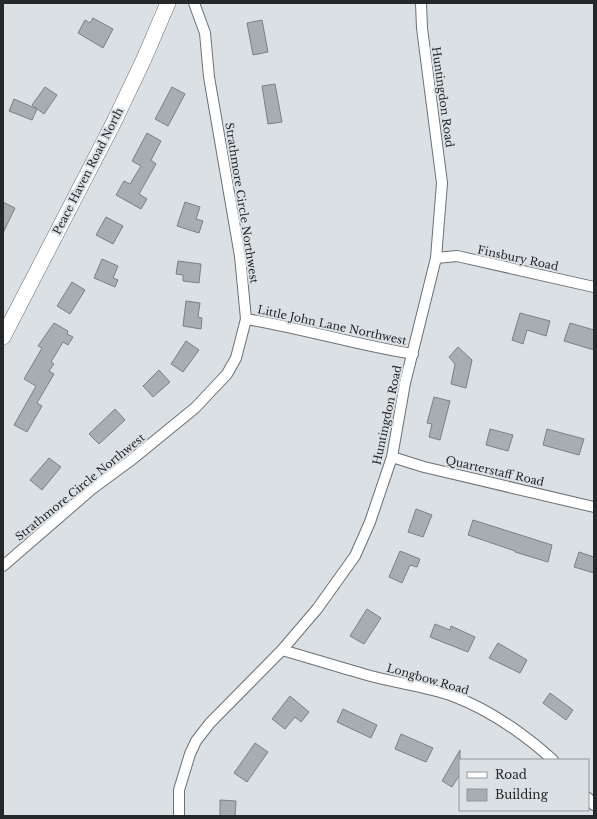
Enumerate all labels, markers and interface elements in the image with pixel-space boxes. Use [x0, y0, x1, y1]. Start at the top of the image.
street label: Huntingdon Road [429, 46, 457, 149]
street label: Peace Haven Road North [50, 105, 126, 237]
street label: Strathmore Circle Northwest [222, 122, 262, 285]
street label: Finsbury Road [476, 243, 560, 274]
street label: Little John Lane Northwest [256, 302, 409, 348]
street label: Huntingdon Road [370, 363, 405, 466]
street label: Strathmore Circle Northwest [12, 430, 148, 544]
street label: Quarterstaff Road [444, 453, 546, 489]
street label: Longbow Road [385, 661, 471, 698]
legend [459, 759, 589, 811]
text: Road [495, 767, 527, 782]
text: Building [495, 787, 549, 802]

